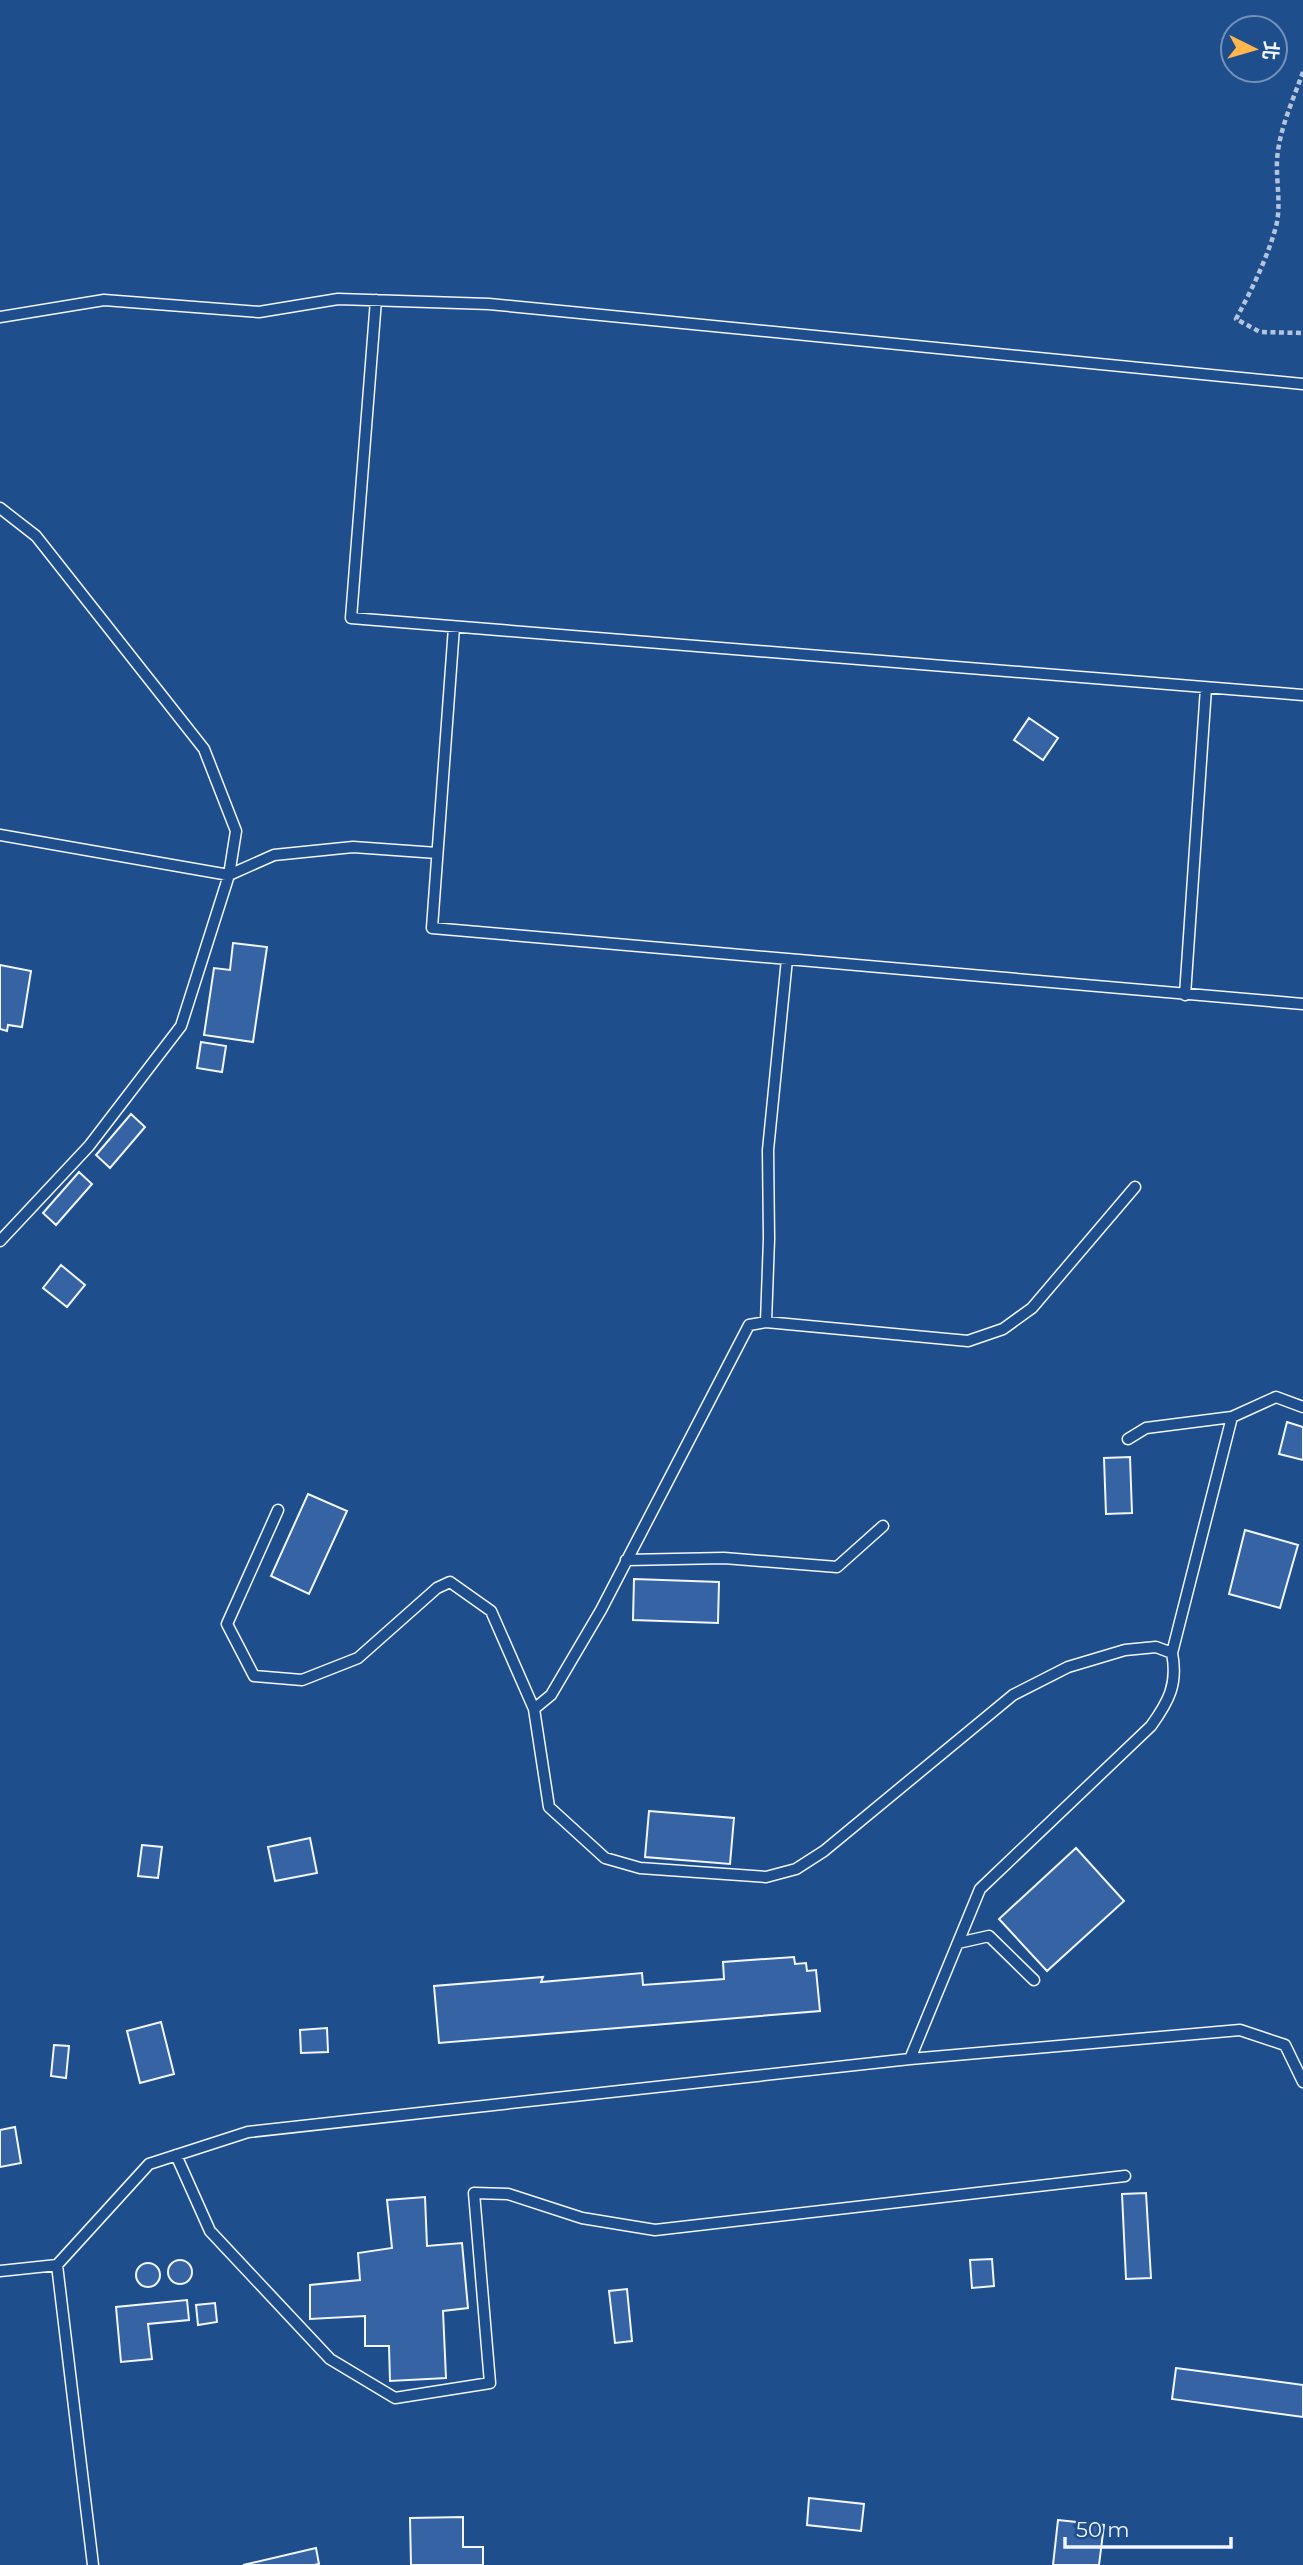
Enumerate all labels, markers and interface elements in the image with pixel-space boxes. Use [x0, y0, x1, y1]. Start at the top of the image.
north arrow [1219, 14, 1289, 84]
text: 北 [1258, 40, 1283, 61]
scale bar [1065, 2506, 1231, 2550]
text: 50 m [1076, 2517, 1130, 2542]

